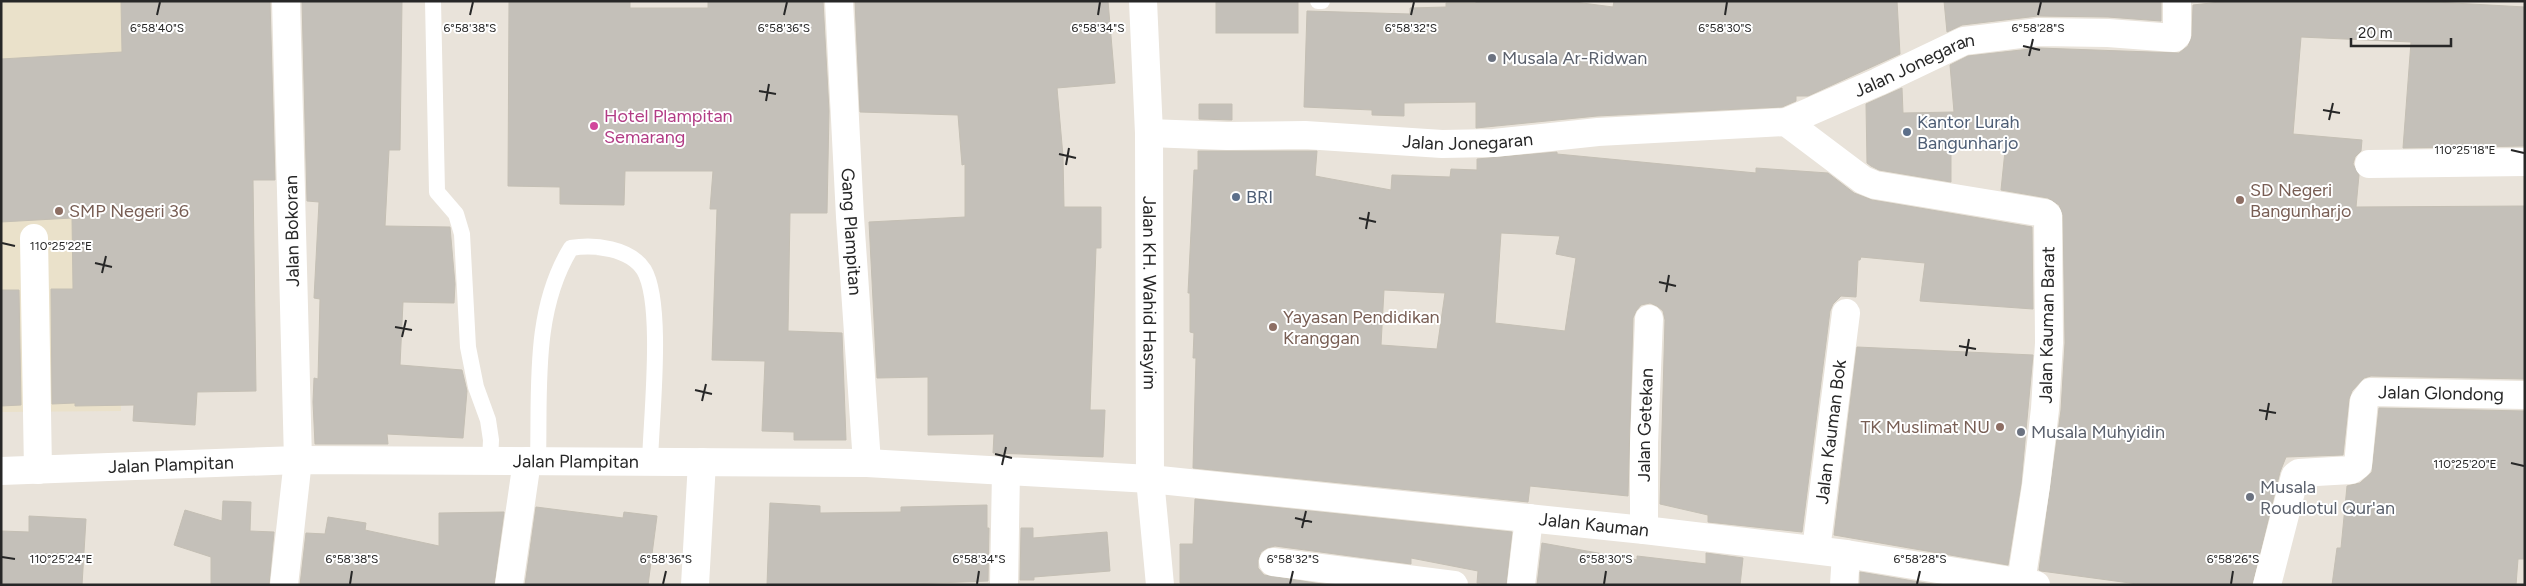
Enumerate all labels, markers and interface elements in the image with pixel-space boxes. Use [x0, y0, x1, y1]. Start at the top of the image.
scale bar [2351, 15, 2451, 47]
text: 6°58'40"S [130, 21, 184, 35]
text: 6°58'38"S [444, 21, 497, 35]
text: 6°58'36"S [758, 21, 810, 35]
text: 6°58'34"S [1071, 21, 1125, 35]
text: 6°58'32"S [1385, 21, 1437, 35]
text: 6°58'30"S [1698, 21, 1752, 35]
text: 6°58'28"S [2011, 21, 2065, 35]
text: 20 m [2358, 24, 2392, 42]
street label: Jalan Jonegaran [1851, 29, 1976, 102]
place label: Musala Ar-Ridwan [1502, 47, 1647, 69]
marker: Musala Ar-Ridwan [1486, 52, 1498, 64]
place label: Hotel Plampitan Semarang [604, 105, 733, 148]
place label: Kantor Lurah Bangunharjo [1917, 111, 2020, 154]
marker: Hotel Plampitan Semarang [588, 120, 600, 132]
marker: Kantor Lurah Bangunharjo [1901, 126, 1913, 138]
street label: Jalan Jonegaran [1402, 128, 1534, 155]
text: 110°25'18"E [2434, 143, 2496, 157]
street label: Gang Plampitan [837, 167, 866, 296]
street label: Jalan Bokoran [280, 175, 304, 287]
place label: SD Negeri Bangunharjo [2250, 179, 2351, 222]
place label: BRI [1246, 186, 1273, 208]
marker: BRI [1230, 191, 1242, 203]
marker: SD Negeri Bangunharjo [2234, 194, 2246, 206]
street label: Jalan KH. Wahid Hasyim [1138, 196, 1161, 390]
place label: SMP Negeri 36 [69, 200, 189, 222]
marker: SMP Negeri 36 [53, 205, 65, 217]
text: 110°25'22"E [30, 239, 92, 253]
street label: Jalan Kauman Barat [2035, 246, 2059, 404]
place label: Yayasan Pendidikan Kranggan [1283, 306, 1440, 349]
marker: Yayasan Pendidikan Kranggan [1267, 321, 1279, 333]
street label: Jalan Kauman Bok [1811, 358, 1851, 505]
street label: Jalan Getekan [1633, 368, 1658, 482]
street label: Jalan Glondong [2378, 381, 2504, 406]
place label: TK Muslimat NU [1860, 416, 1990, 438]
marker: TK Muslimat NU [1994, 421, 2006, 433]
place label: Musala Muhyidin [2031, 421, 2165, 443]
marker: Musala Muhyidin [2015, 426, 2027, 438]
street label: Jalan Plampitan [513, 450, 639, 473]
street label: Jalan Plampitan [108, 451, 234, 478]
text: 110°25'20"E [2433, 457, 2497, 471]
place label: Musala Roudlotul Qur'an [2260, 476, 2395, 519]
marker: Musala Roudlotul Qur'an [2244, 491, 2256, 503]
street label: Jalan Kauman [1538, 508, 1650, 542]
text: 110°25'24"E [29, 552, 93, 566]
text: 6°58'38"S [326, 552, 379, 566]
text: 6°58'36"S [640, 552, 692, 566]
text: 6°58'34"S [952, 552, 1006, 566]
text: 6°58'32"S [1267, 552, 1319, 566]
text: 6°58'30"S [1579, 552, 1633, 566]
text: 6°58'28"S [1893, 552, 1947, 566]
text: 6°58'26"S [2207, 552, 2259, 566]

